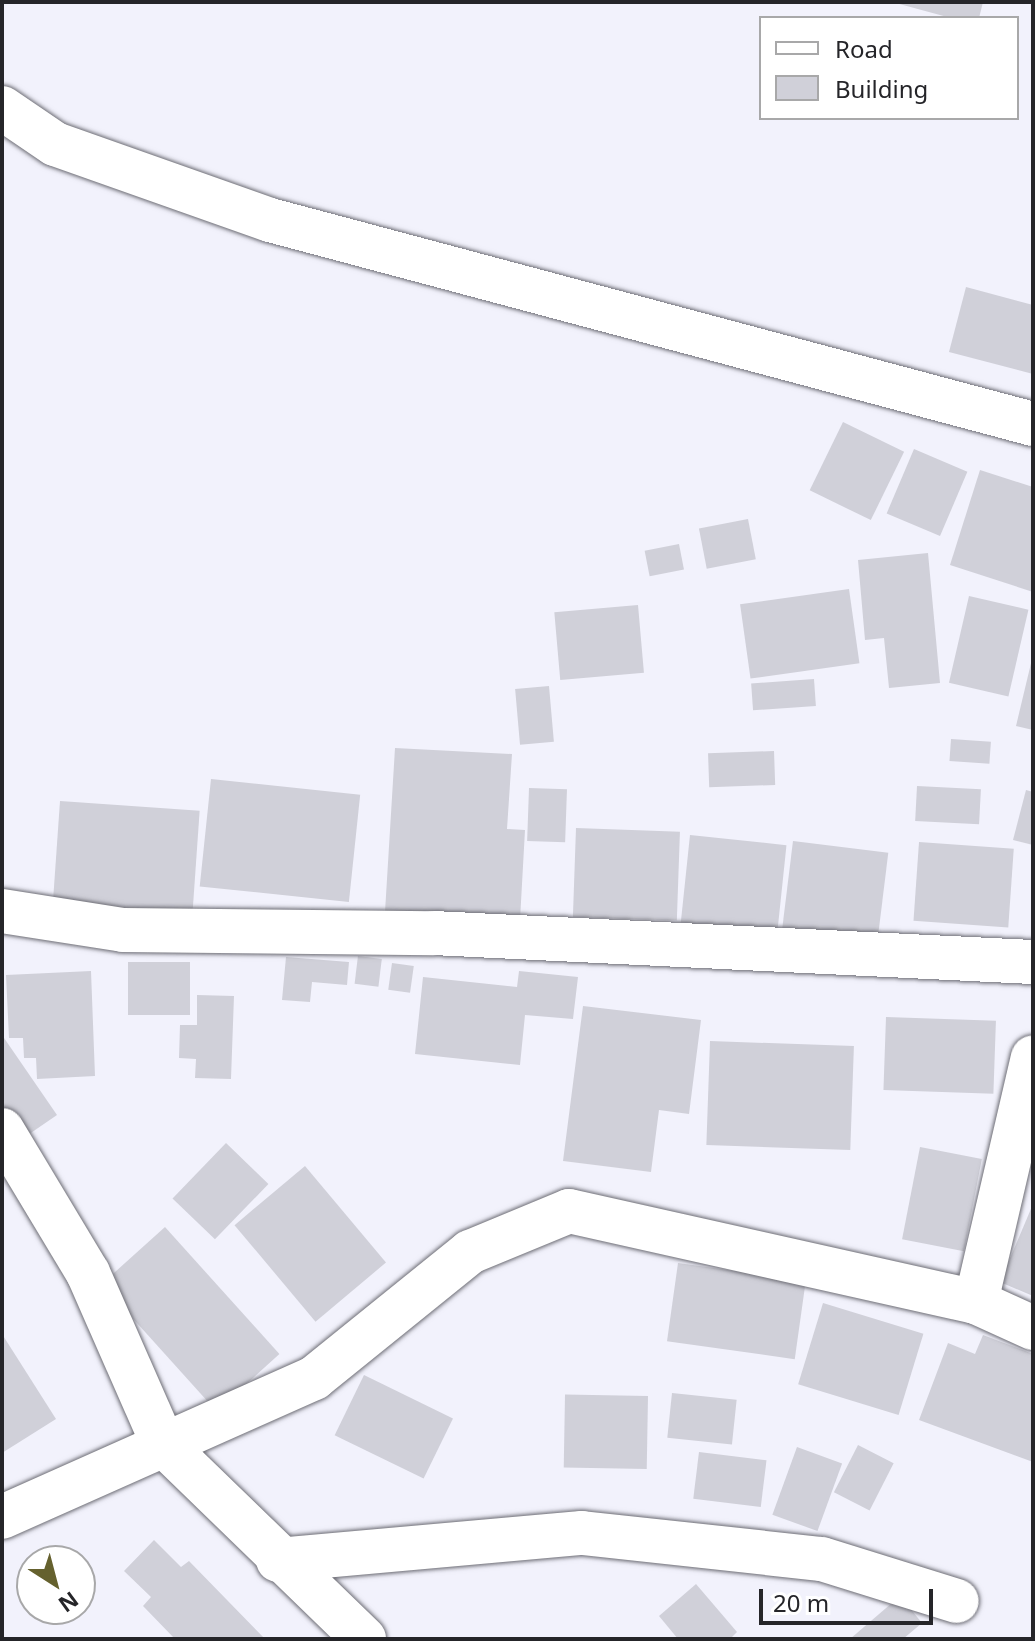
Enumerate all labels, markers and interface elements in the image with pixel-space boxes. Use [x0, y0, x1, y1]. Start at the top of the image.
legend [759, 16, 1019, 120]
text: Road [835, 32, 893, 65]
text: Building [835, 72, 928, 105]
north arrow [16, 1545, 96, 1625]
scale bar [763, 1573, 937, 1623]
text: N [53, 1585, 85, 1620]
text: 20 m [773, 1586, 829, 1619]

